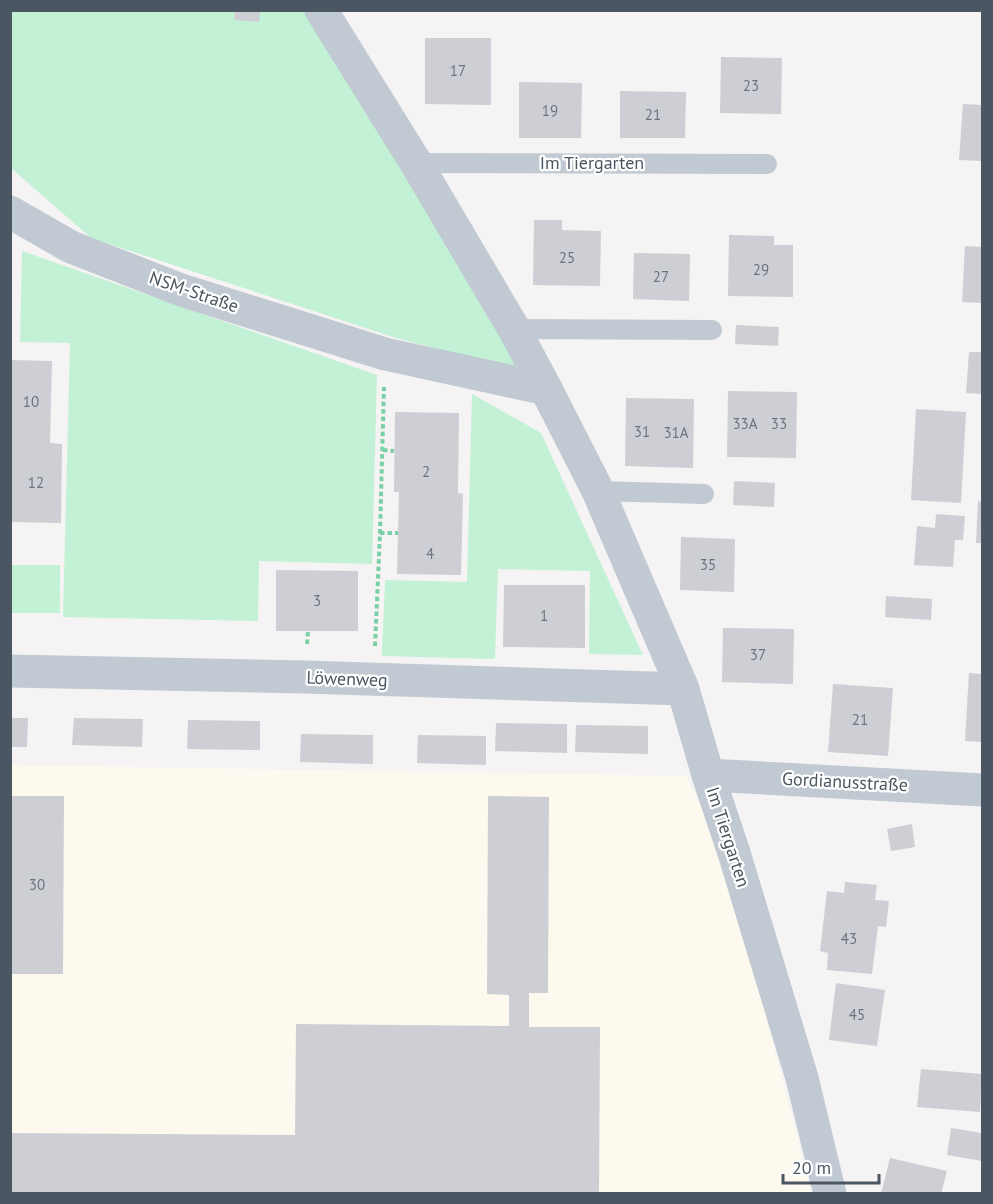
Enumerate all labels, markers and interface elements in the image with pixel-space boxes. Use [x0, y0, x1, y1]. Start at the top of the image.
house number: 17 [450, 61, 466, 80]
house number: 23 [743, 76, 759, 95]
house number: 19 [542, 101, 558, 120]
house number: 21 [645, 105, 661, 124]
street label: Im Tiergarten [540, 151, 644, 174]
house number: 25 [559, 248, 575, 267]
house number: 29 [753, 260, 769, 279]
street label: NSM-Straße [146, 266, 242, 318]
house number: 27 [653, 267, 669, 286]
house number: 10 [23, 392, 39, 411]
house number: 33A [732, 414, 758, 433]
house number: 33 [771, 414, 787, 433]
house number: 31 [634, 422, 650, 441]
house number: 31A [663, 423, 689, 442]
house number: 2 [422, 462, 430, 481]
house number: 12 [28, 473, 44, 492]
house number: 4 [426, 544, 434, 563]
house number: 35 [700, 555, 716, 574]
house number: 3 [313, 591, 321, 610]
house number: 1 [540, 606, 548, 625]
house number: 37 [750, 645, 766, 664]
street label: Löwenweg [306, 666, 388, 691]
house number: 21 [852, 710, 868, 729]
street label: Gordianusstraße [782, 767, 908, 796]
street label: Im Tiergarten [701, 784, 756, 890]
house number: 30 [29, 875, 45, 894]
house number: 43 [841, 929, 857, 948]
house number: 45 [849, 1005, 865, 1024]
scale bar [783, 1147, 879, 1185]
text: 20 m [792, 1156, 831, 1179]

